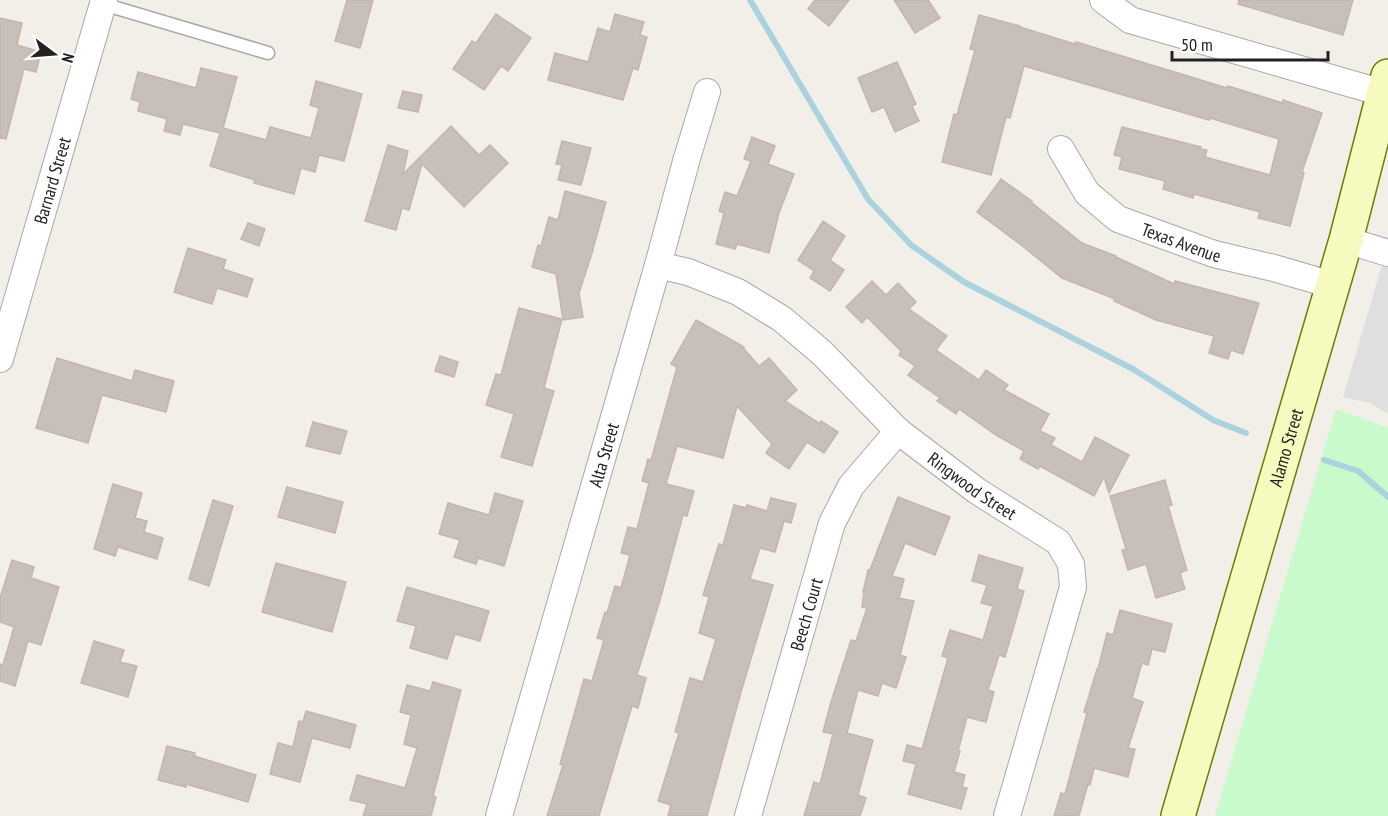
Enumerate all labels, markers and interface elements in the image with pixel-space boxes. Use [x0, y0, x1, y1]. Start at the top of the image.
north arrow [24, 24, 84, 84]
scale bar [1172, 24, 1328, 62]
text: 50 m [1181, 33, 1213, 56]
text: N [58, 51, 79, 65]
street label: Barnard Street [28, 134, 75, 227]
street label: Texas Avenue [1138, 217, 1223, 267]
street label: Alamo Street [1263, 405, 1308, 489]
street label: Alta Street [583, 420, 623, 490]
street label: Ringwood Street [923, 446, 1021, 525]
street label: Beech Court [784, 575, 827, 653]

